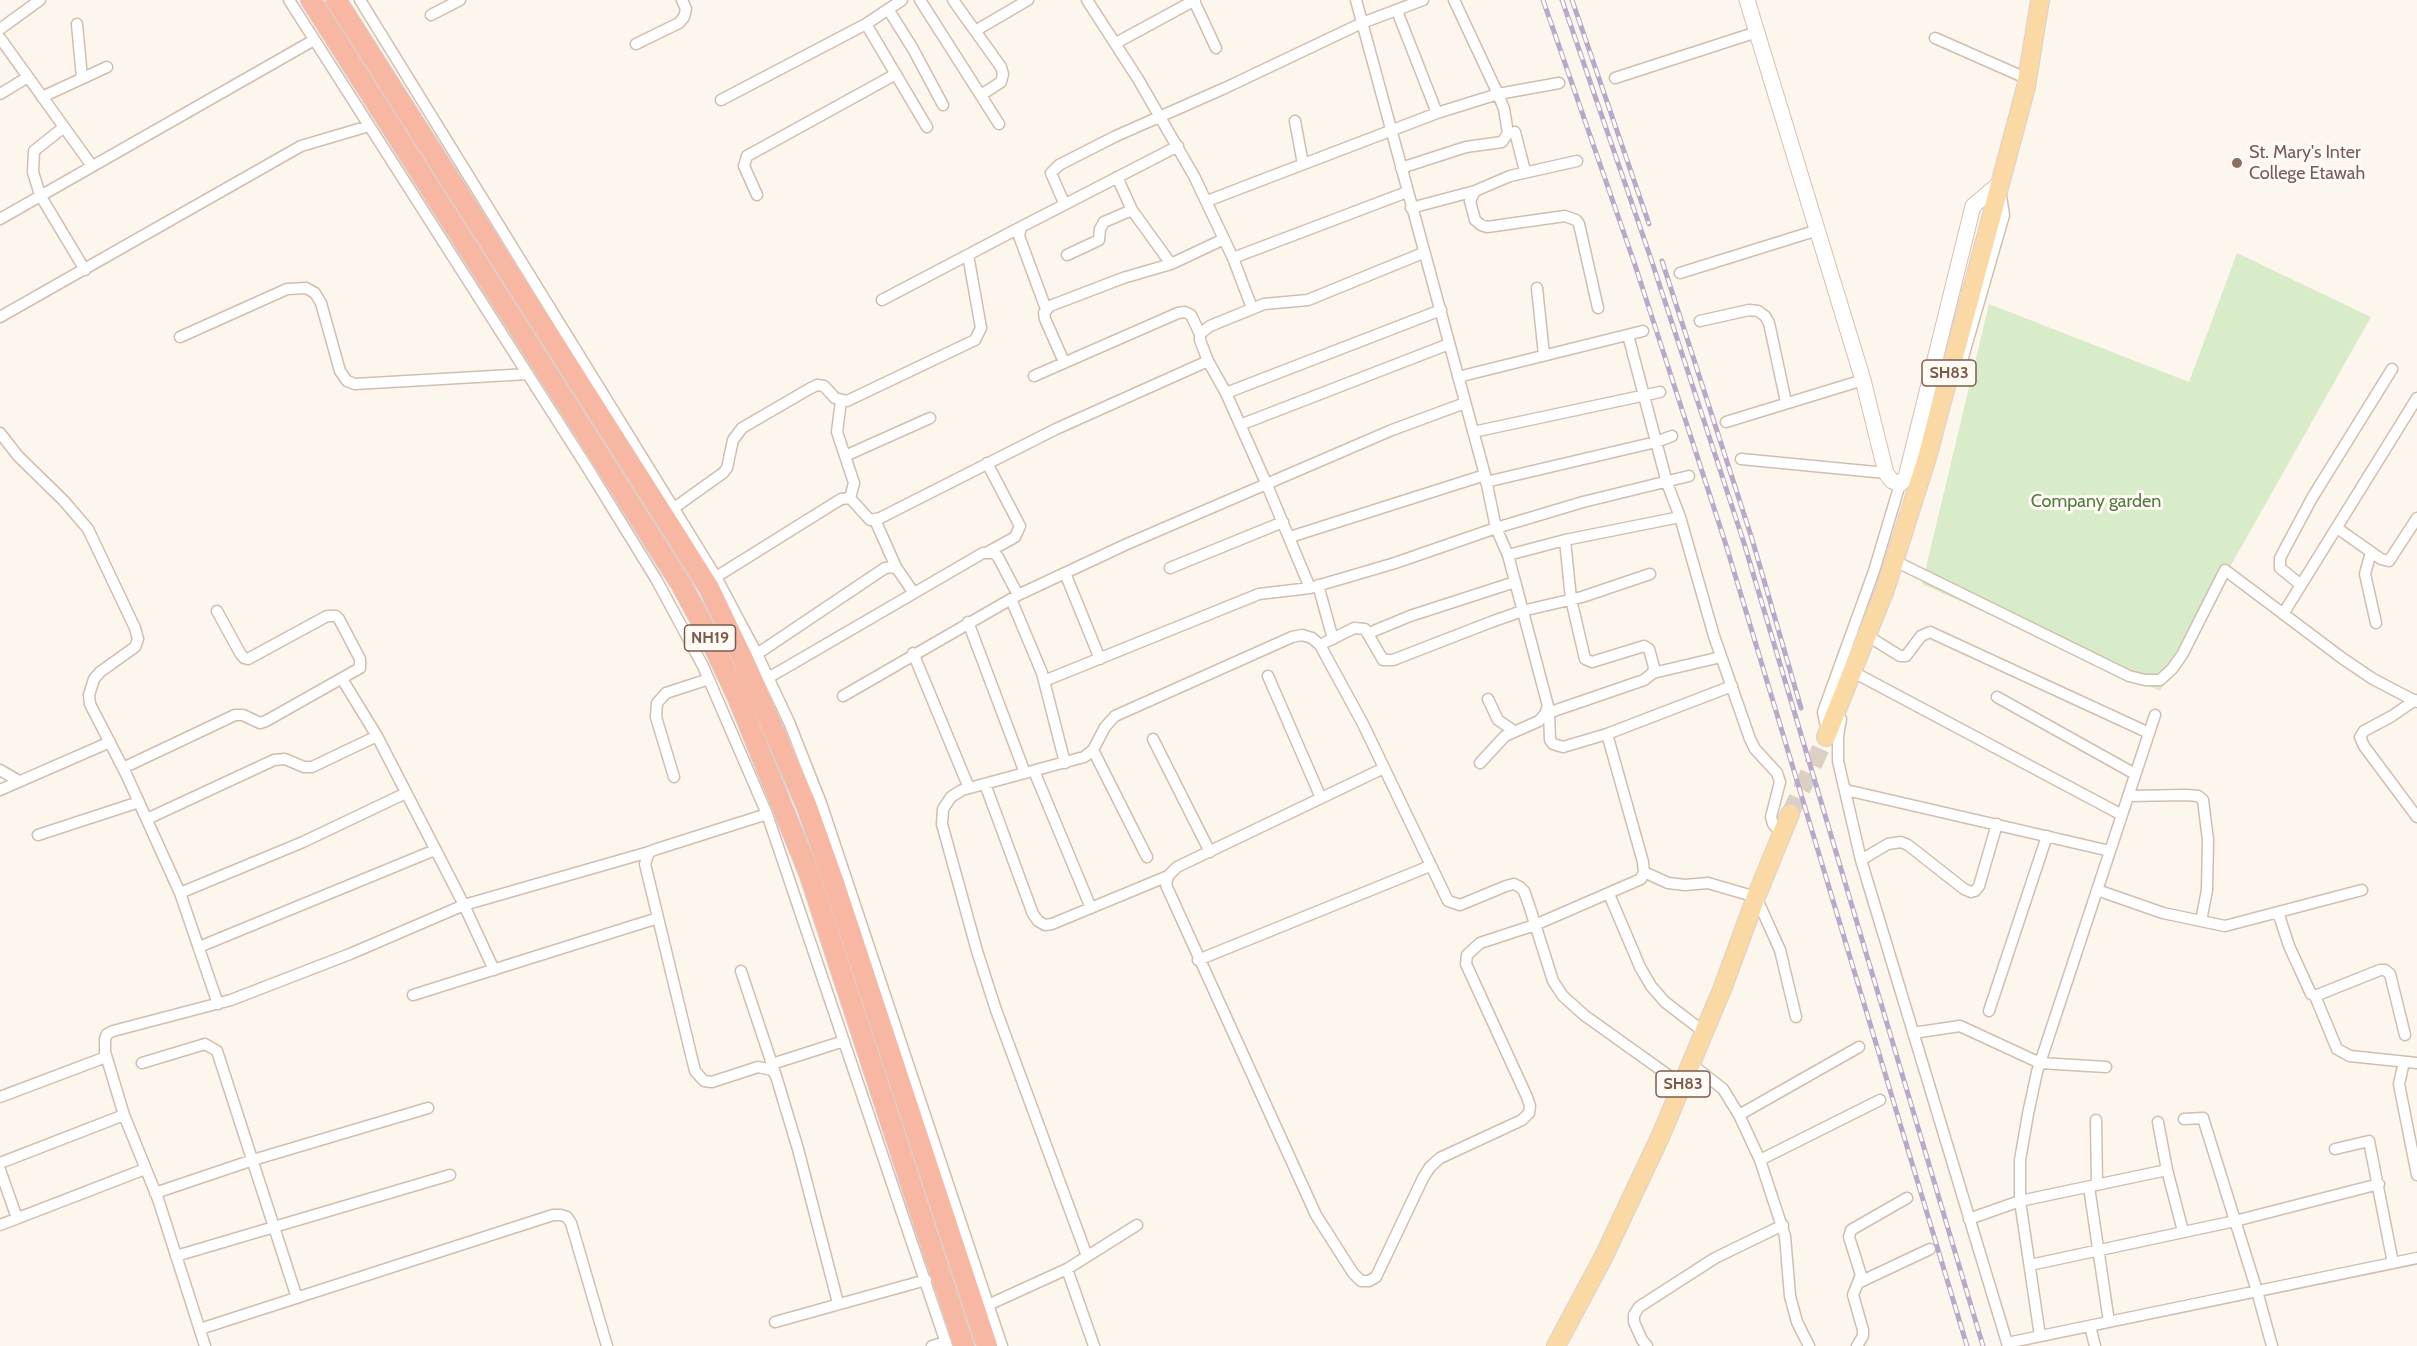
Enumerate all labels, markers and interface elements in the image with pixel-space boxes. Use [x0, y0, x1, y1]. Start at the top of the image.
place label: St. Mary's Inter College Etawah [2249, 142, 2365, 184]
marker: St. Mary's Inter College Etawah [2230, 156, 2244, 170]
road number: SH83 [1922, 360, 1976, 386]
park label: Company garden [2031, 491, 2161, 513]
road number: NH19 [684, 625, 736, 651]
road number: SH83 [1656, 1071, 1710, 1097]

